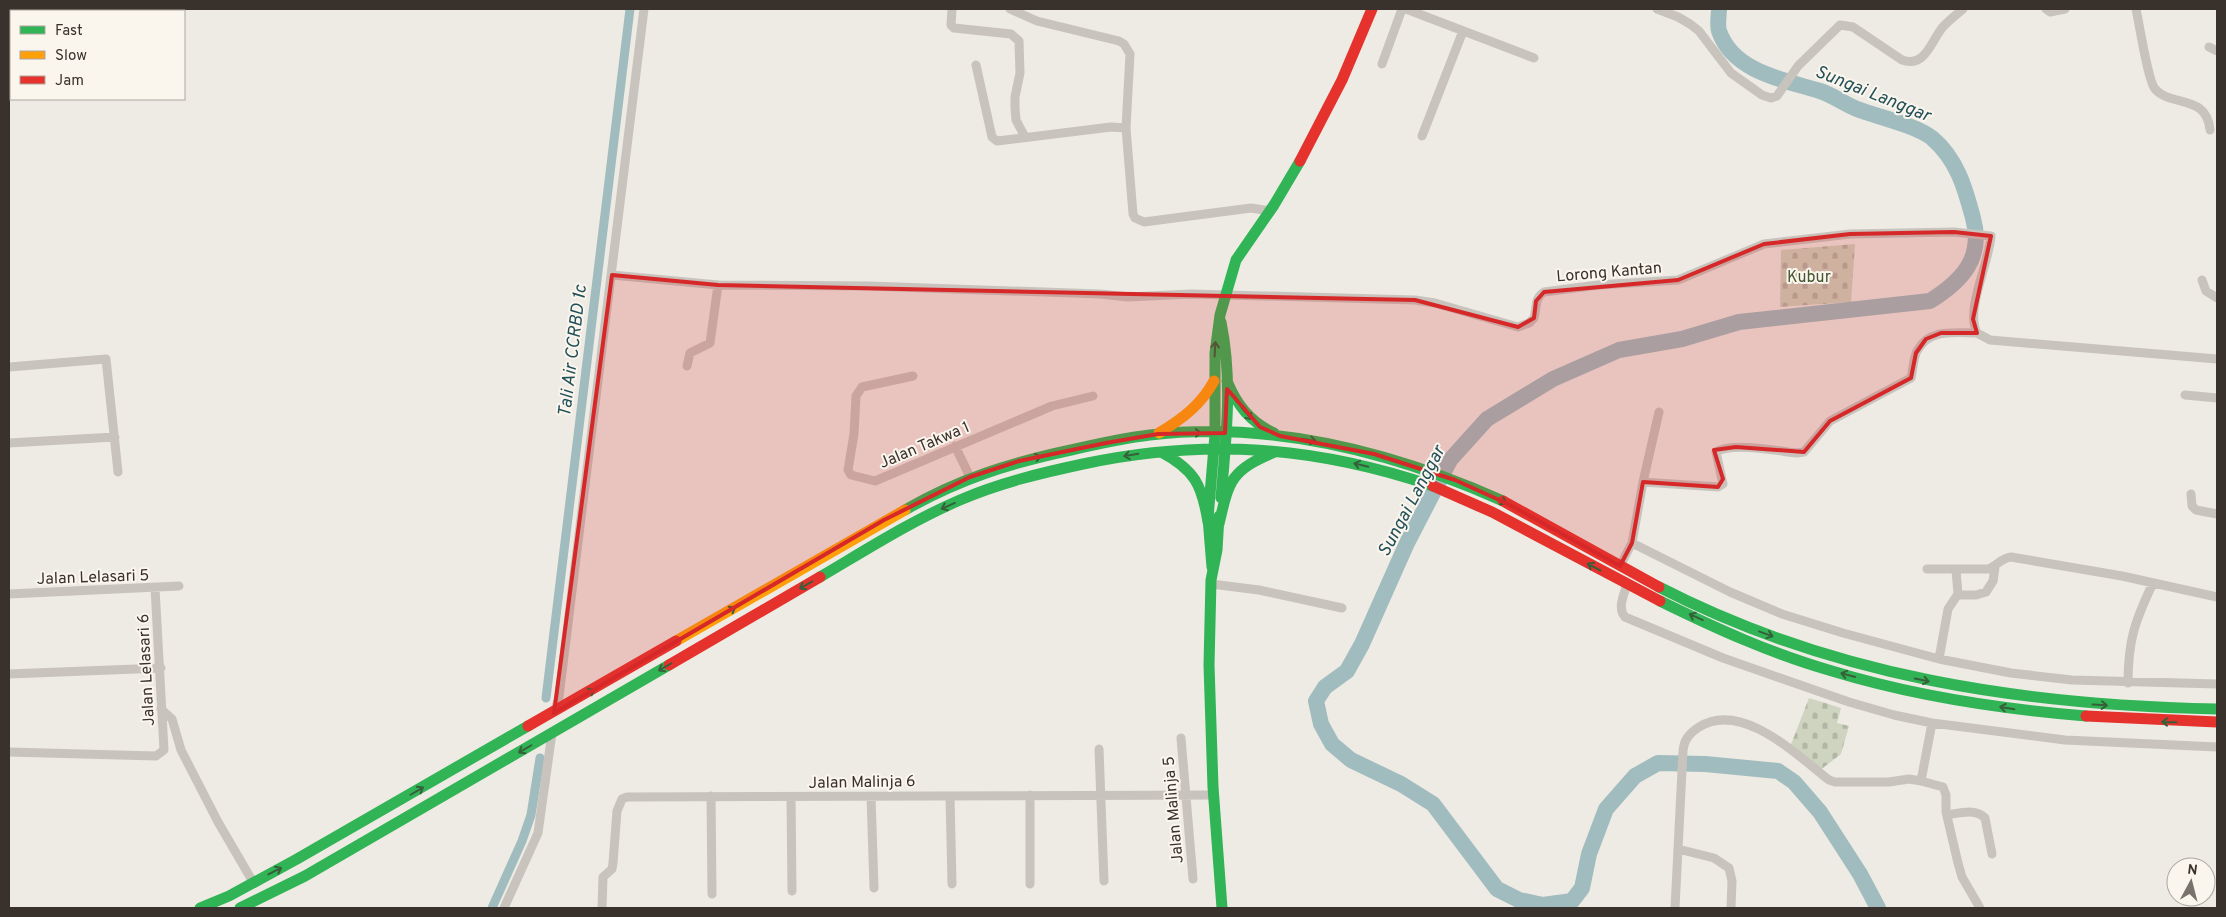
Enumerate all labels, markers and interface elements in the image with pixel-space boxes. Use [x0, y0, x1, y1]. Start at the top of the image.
legend [10, 10, 185, 100]
text: Fast [55, 22, 83, 41]
text: Slow [55, 47, 87, 66]
water label: Sungai Langgar [1811, 61, 1935, 129]
text: Jam [55, 72, 84, 91]
street label: Lorong Kantan [1556, 258, 1663, 288]
park label: Kubur [1787, 268, 1831, 288]
water label: Tali Air CCRBD 1c [554, 283, 593, 418]
one-way arrow [1211, 341, 1220, 357]
one-way arrow [1241, 408, 1253, 421]
street label: Jalan Takwa 1 [876, 418, 973, 474]
one-way arrow [1186, 428, 1202, 438]
one-way arrow [1300, 435, 1316, 445]
water label: Sungai Langgar [1373, 440, 1452, 561]
one-way arrow [1123, 451, 1139, 461]
one-way arrow [1026, 453, 1042, 462]
one-way arrow [1353, 460, 1369, 469]
one-way arrow [1492, 496, 1507, 505]
one-way arrow [941, 502, 956, 512]
one-way arrow [1587, 562, 1602, 572]
street label: Jalan Lelasari 5 [36, 566, 150, 590]
one-way arrow [799, 581, 813, 591]
one-way arrow [721, 606, 735, 616]
one-way arrow [1689, 612, 1704, 622]
street label: Jalan Lelasari 6 [134, 613, 160, 727]
one-way arrow [1758, 630, 1774, 639]
one-way arrow [659, 663, 673, 673]
one-way arrow [1840, 670, 1856, 679]
one-way arrow [1914, 675, 1930, 685]
one-way arrow [581, 688, 596, 698]
one-way arrow [2092, 701, 2108, 710]
one-way arrow [1999, 702, 2015, 712]
one-way arrow [2161, 717, 2177, 727]
one-way arrow [517, 744, 532, 754]
street label: Jalan Malinja 5 [1159, 755, 1189, 864]
street label: Jalan Malinja 6 [808, 772, 916, 794]
one-way arrow [409, 786, 424, 796]
north arrow [2166, 857, 2216, 907]
text: N [2186, 862, 2198, 880]
one-way arrow [267, 866, 282, 875]

